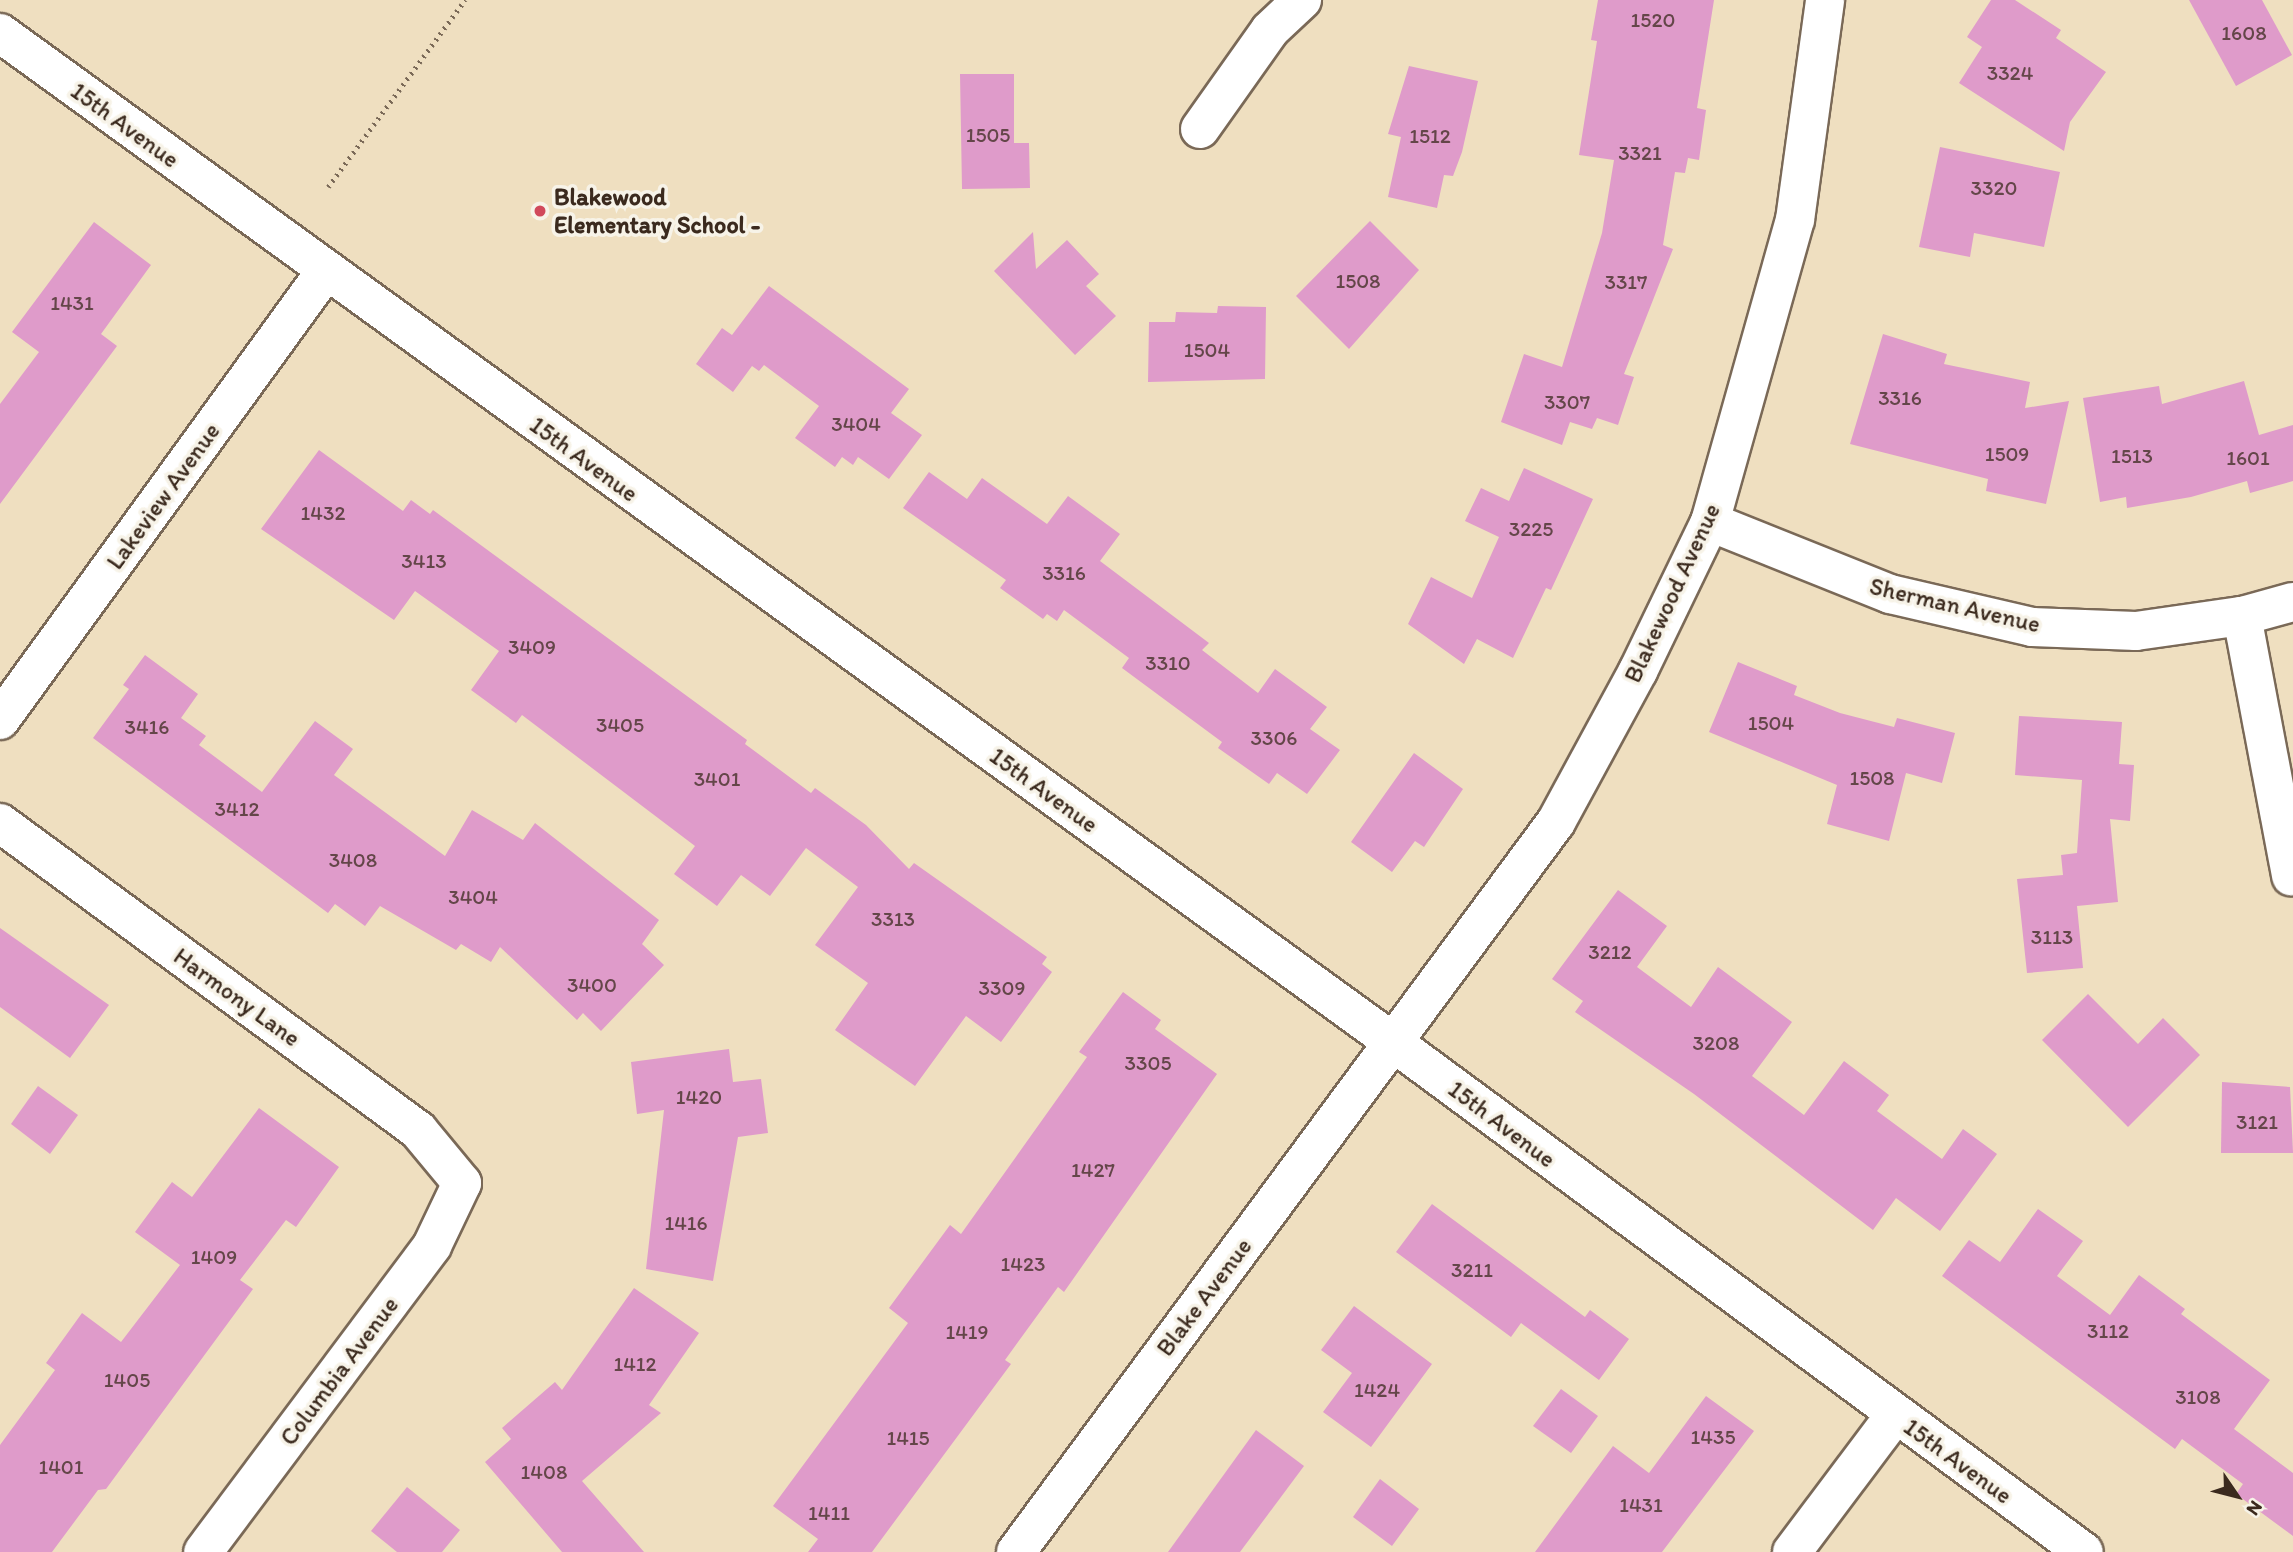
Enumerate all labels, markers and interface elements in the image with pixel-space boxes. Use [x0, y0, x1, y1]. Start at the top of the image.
house number: 1520 [1631, 7, 1675, 33]
house number: 1608 [2221, 20, 2267, 46]
house number: 3324 [1987, 60, 2033, 86]
street label: 15th Avenue [66, 76, 184, 174]
house number: 1505 [966, 122, 1010, 148]
house number: 1512 [1409, 123, 1451, 149]
house number: 3321 [1618, 140, 1662, 166]
house number: 3320 [1971, 175, 2017, 201]
place label: Blakewood Elementary School - [554, 183, 760, 239]
marker: Blakewood Elementary School - [532, 203, 548, 219]
house number: 1508 [1335, 268, 1381, 294]
house number: 3317 [1604, 269, 1648, 295]
house number: 1431 [50, 290, 94, 316]
house number: 1504 [1184, 337, 1230, 363]
house number: 3316 [1878, 385, 1922, 411]
house number: 3307 [1544, 389, 1590, 415]
street label: 15th Avenue [525, 410, 643, 508]
house number: 3404 [831, 411, 881, 437]
street label: Lakeview Avenue [100, 417, 226, 575]
house number: 1509 [1985, 441, 2029, 467]
house number: 1513 [2111, 443, 2153, 469]
house number: 1601 [2226, 445, 2270, 471]
street label: Blakewood Avenue [1618, 499, 1726, 687]
house number: 1432 [301, 500, 345, 526]
house number: 3225 [1509, 516, 1553, 542]
house number: 3413 [401, 548, 447, 574]
house number: 3316 [1042, 560, 1086, 586]
street label: Sherman Avenue [1868, 572, 2042, 638]
house number: 3409 [508, 634, 556, 660]
house number: 3310 [1145, 650, 1191, 676]
house number: 1504 [1748, 710, 1794, 736]
house number: 3405 [596, 712, 644, 738]
house number: 3416 [125, 714, 169, 740]
house number: 3306 [1251, 725, 1297, 751]
street label: 15th Avenue [985, 741, 1103, 839]
house number: 1508 [1849, 765, 1895, 791]
house number: 3401 [694, 766, 740, 792]
house number: 3412 [215, 796, 259, 822]
house number: 3408 [329, 847, 377, 873]
house number: 3404 [448, 884, 498, 910]
house number: 3313 [871, 906, 915, 932]
house number: 3113 [2031, 924, 2073, 950]
house number: 3212 [1588, 939, 1632, 965]
street label: Harmony Lane [168, 941, 306, 1053]
house number: 3400 [567, 972, 617, 998]
house number: 3309 [979, 975, 1025, 1001]
house number: 3208 [1693, 1030, 1739, 1056]
house number: 3305 [1125, 1050, 1171, 1076]
street label: 15th Avenue [1443, 1075, 1561, 1173]
house number: 1420 [676, 1084, 722, 1110]
house number: 3121 [2236, 1109, 2278, 1135]
house number: 1427 [1071, 1157, 1115, 1183]
house number: 1416 [664, 1210, 708, 1236]
street label: Blake Avenue [1151, 1233, 1257, 1361]
house number: 1409 [191, 1244, 237, 1270]
house number: 1423 [1001, 1251, 1045, 1277]
house number: 3211 [1451, 1257, 1493, 1283]
street label: Columbia Avenue [274, 1291, 404, 1451]
house number: 3112 [2087, 1318, 2129, 1344]
house number: 1419 [945, 1319, 989, 1345]
house number: 1412 [613, 1351, 657, 1377]
house number: 1405 [104, 1367, 150, 1393]
house number: 1424 [1354, 1377, 1400, 1403]
house number: 3108 [2175, 1384, 2221, 1410]
street label: 15th Avenue [1899, 1412, 2017, 1510]
house number: 1435 [1691, 1424, 1735, 1450]
house number: 1415 [886, 1425, 930, 1451]
house number: 1401 [38, 1454, 84, 1480]
house number: 1408 [521, 1459, 567, 1485]
north arrow [2202, 1461, 2272, 1531]
house number: 1431 [1619, 1492, 1663, 1518]
text: N [2242, 1496, 2268, 1520]
house number: 1411 [808, 1500, 850, 1526]

